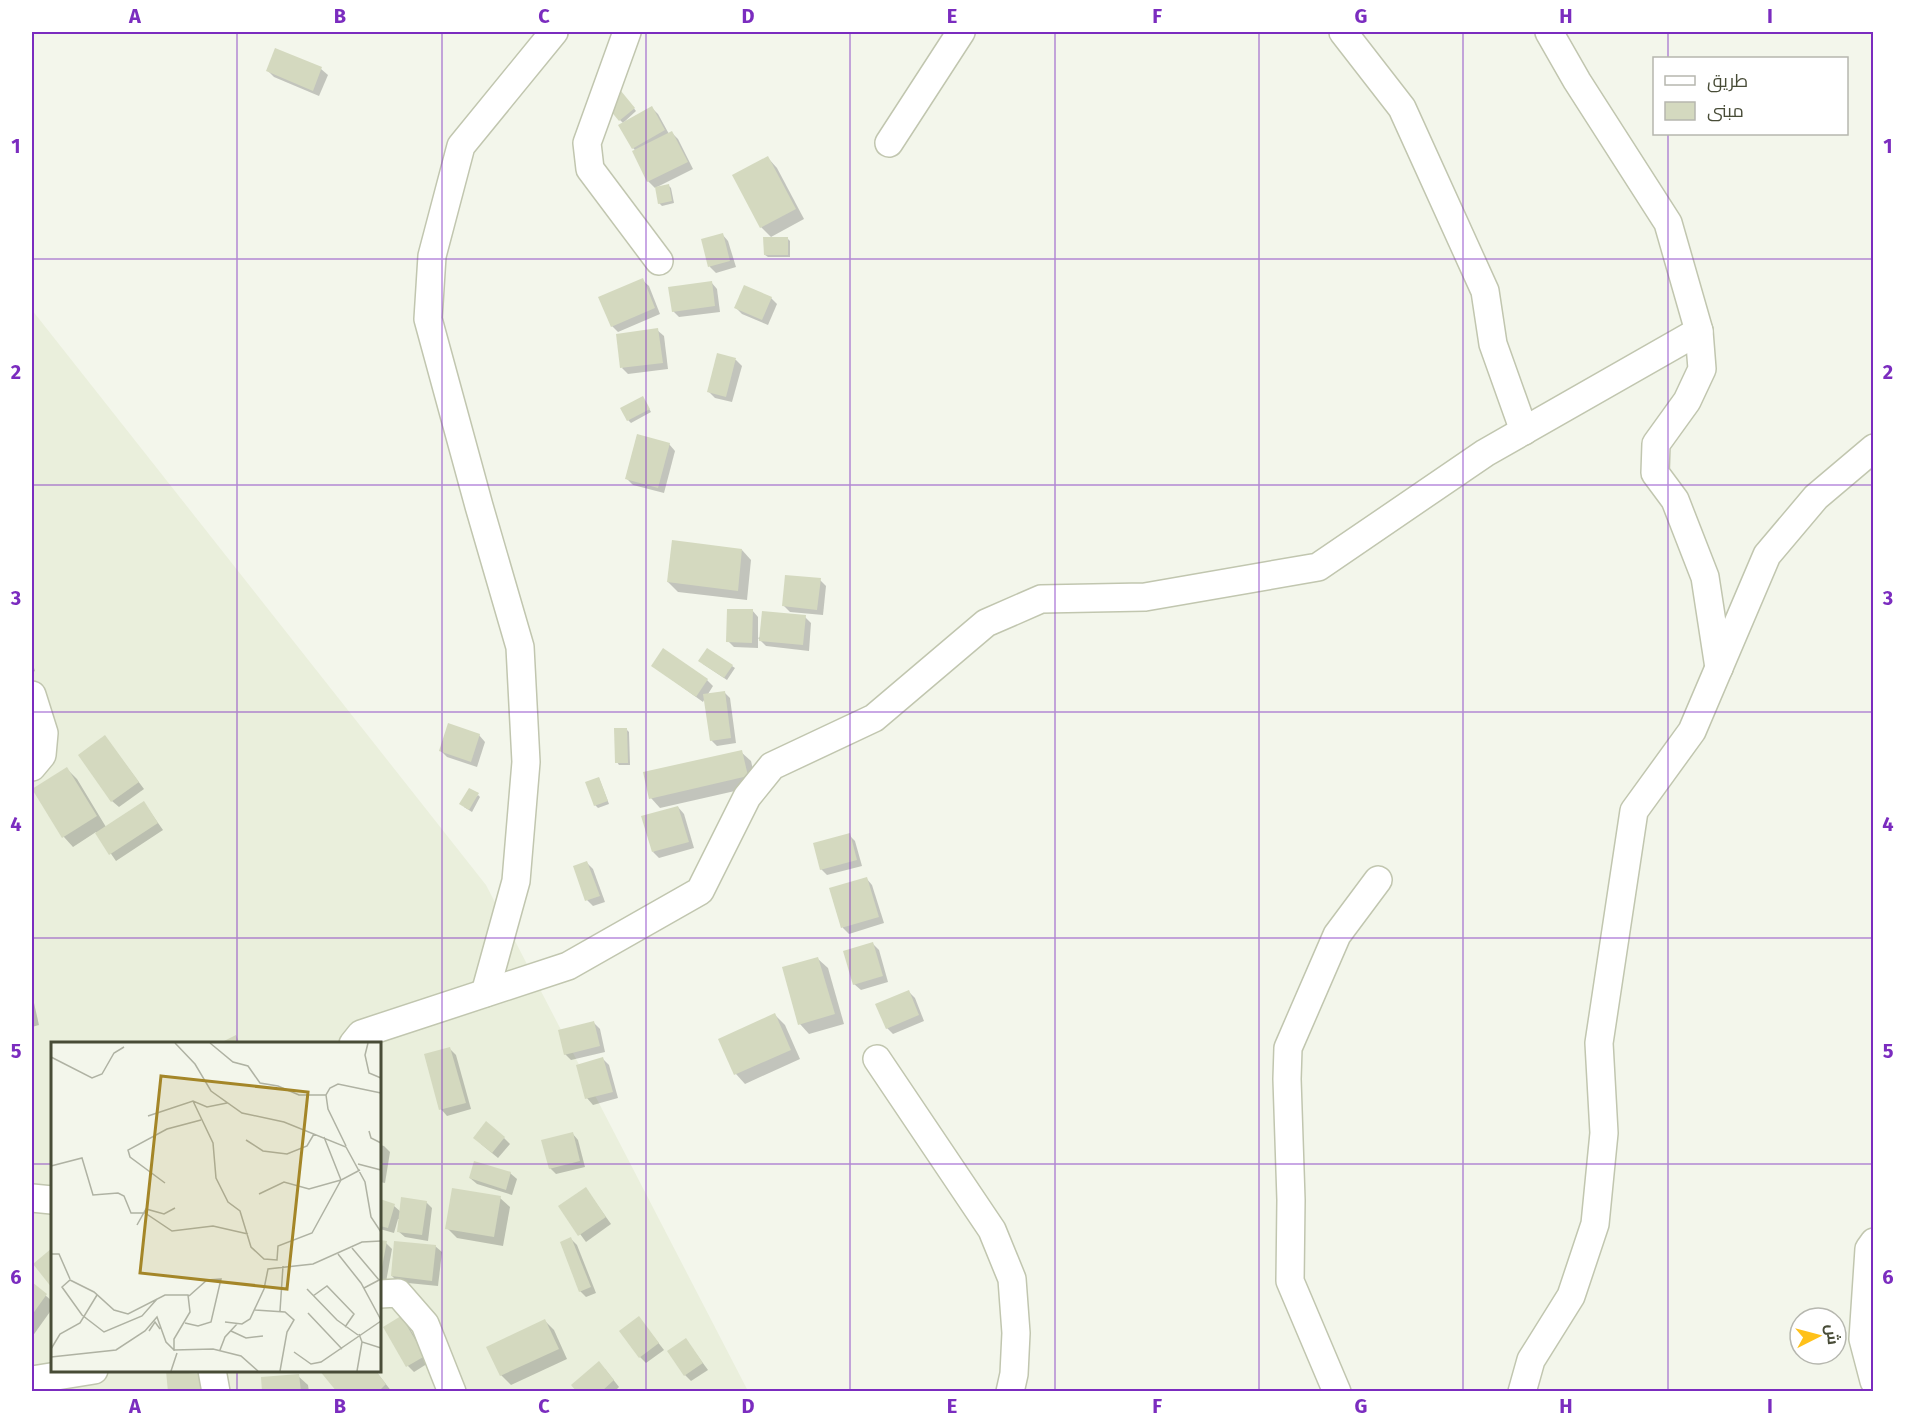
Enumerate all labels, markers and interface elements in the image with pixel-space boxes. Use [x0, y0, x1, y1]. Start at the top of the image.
text: A [128, 4, 142, 28]
text: B [334, 4, 346, 28]
text: C [538, 4, 550, 28]
text: D [741, 4, 755, 28]
text: E [947, 4, 957, 28]
text: F [1152, 4, 1162, 28]
text: G [1355, 4, 1367, 28]
text: H [1559, 4, 1573, 28]
text: I [1767, 4, 1773, 28]
legend [1653, 57, 1848, 135]
text: طريق [1707, 70, 1748, 93]
text: مبنى [1707, 100, 1744, 122]
text: 1 [11, 134, 21, 158]
text: 1 [1883, 134, 1893, 158]
text: 2 [11, 360, 21, 384]
text: 2 [1883, 360, 1893, 384]
text: 3 [10, 586, 21, 610]
text: 3 [1882, 586, 1893, 610]
text: 4 [10, 812, 22, 836]
text: 4 [1882, 812, 1894, 836]
text: 5 [11, 1039, 22, 1063]
text: 5 [1883, 1039, 1894, 1063]
inset map [51, 1042, 381, 1372]
text: 6 [10, 1265, 22, 1289]
text: 6 [1882, 1265, 1894, 1289]
north arrow [1788, 1306, 1848, 1366]
text: ش [1822, 1323, 1843, 1346]
text: A [128, 1394, 142, 1418]
text: B [334, 1394, 346, 1418]
text: C [538, 1394, 550, 1418]
text: D [741, 1394, 755, 1418]
text: E [947, 1394, 957, 1418]
text: F [1152, 1394, 1162, 1418]
text: G [1355, 1394, 1367, 1418]
text: H [1559, 1394, 1573, 1418]
text: I [1767, 1394, 1773, 1418]

